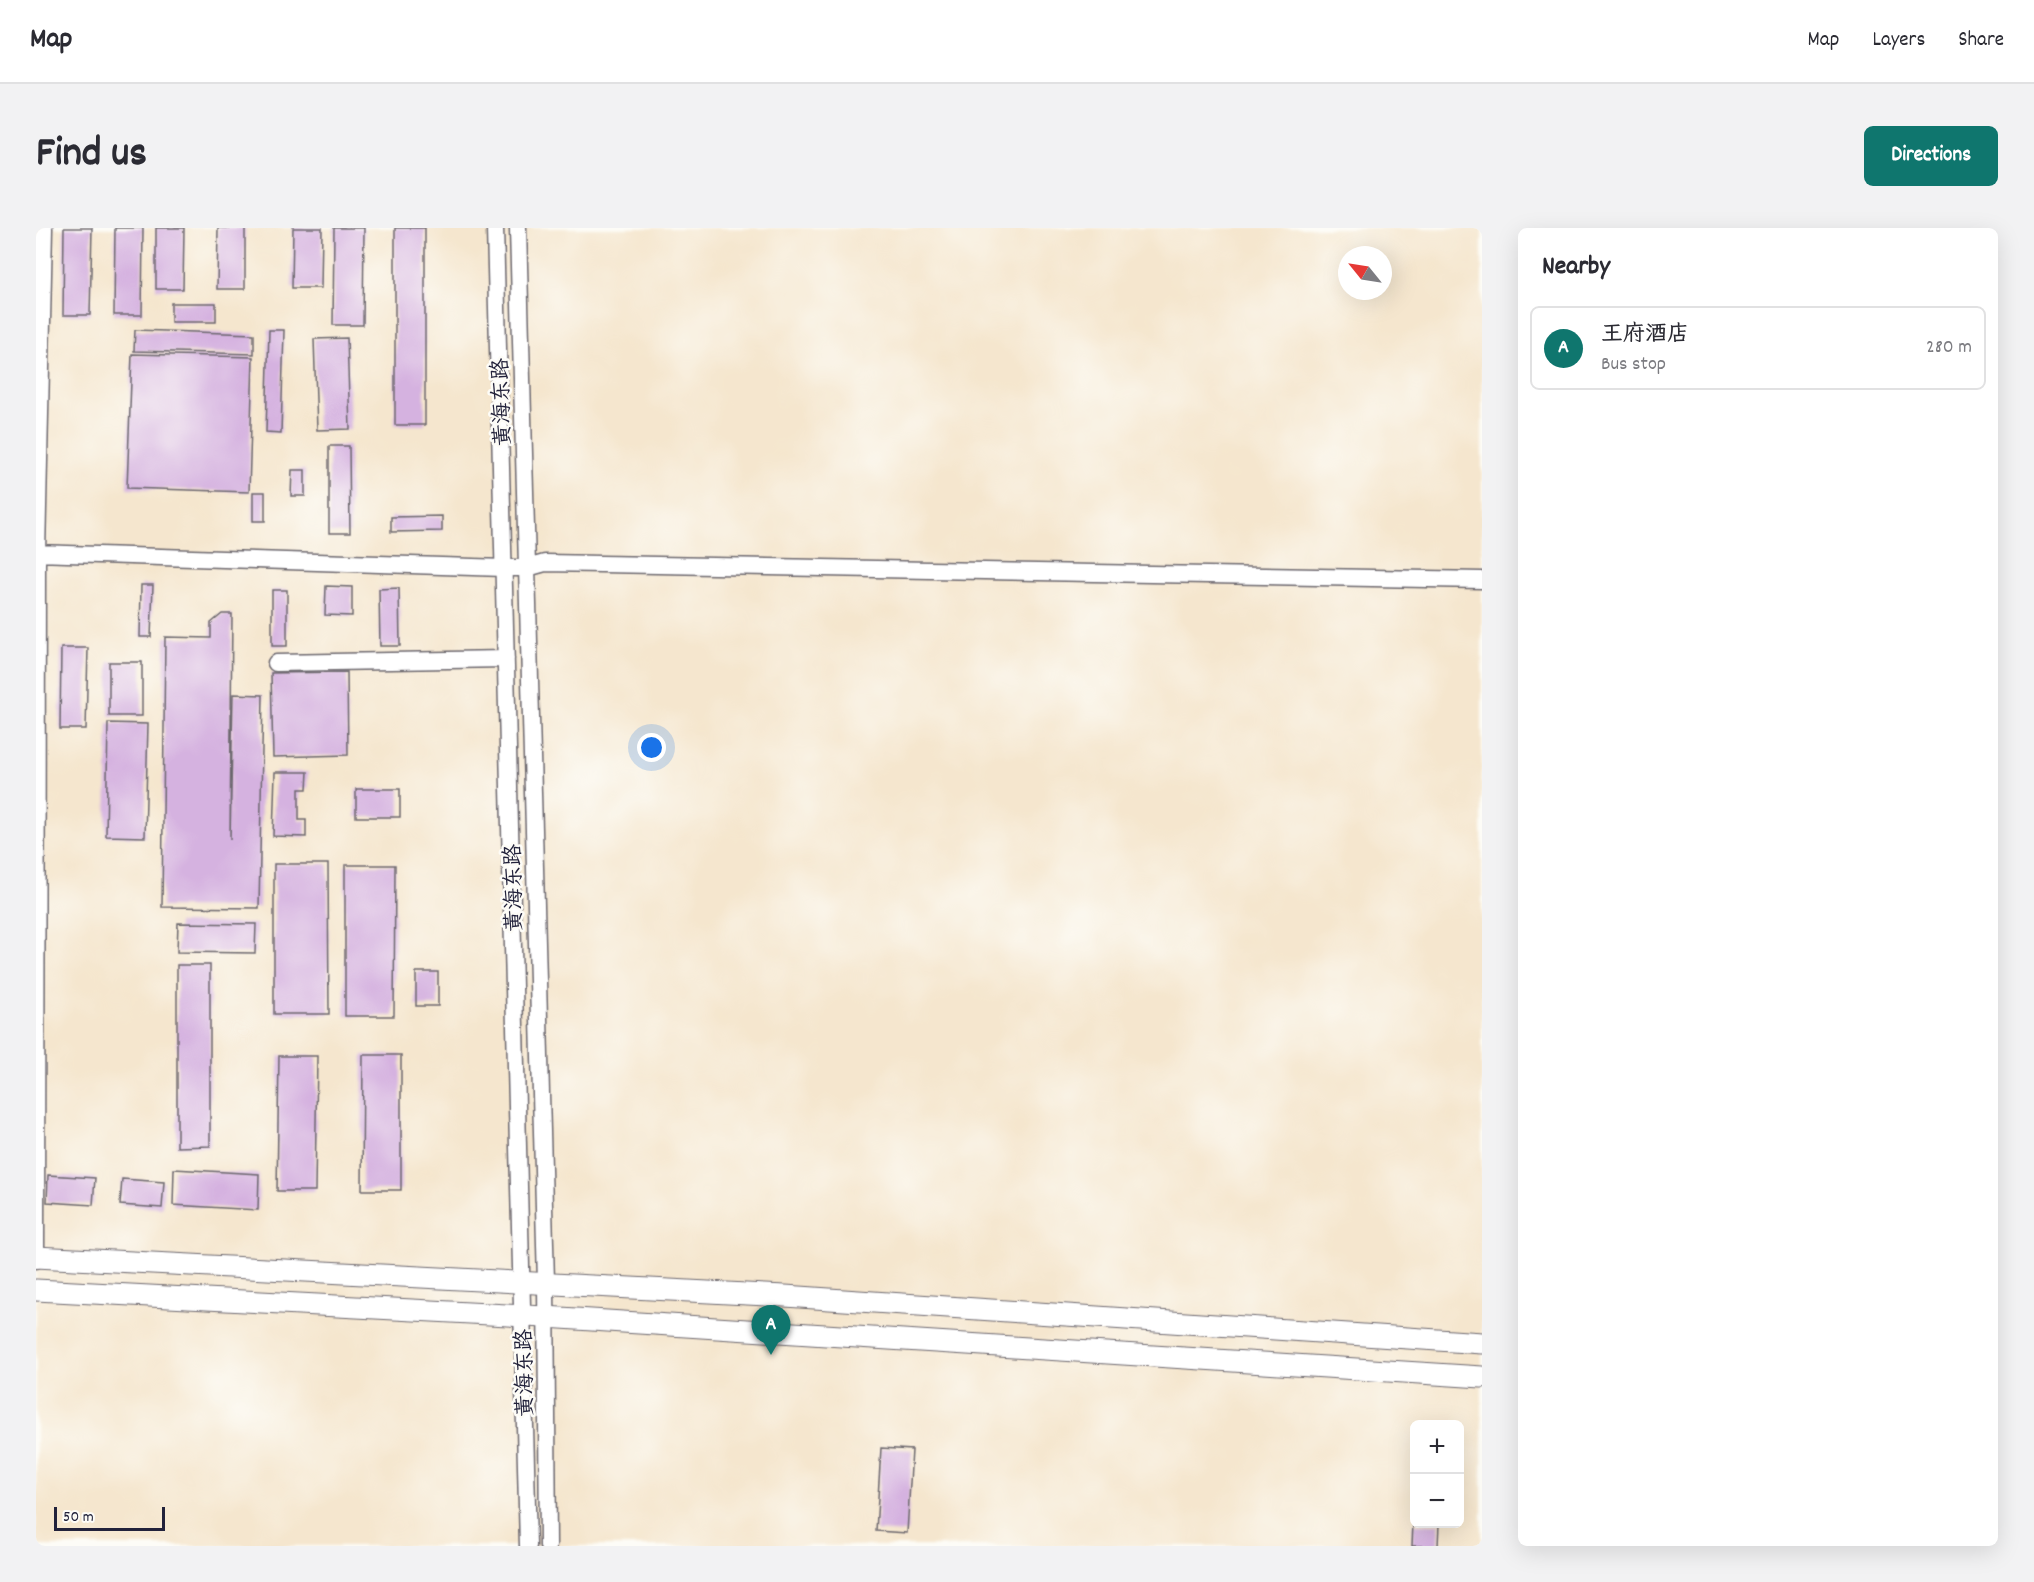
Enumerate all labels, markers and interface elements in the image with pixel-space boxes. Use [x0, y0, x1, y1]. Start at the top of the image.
text: Map [30, 21, 72, 61]
text: Map [1808, 26, 1839, 56]
text: Layers [1872, 26, 1925, 56]
text: Share [1958, 26, 2004, 56]
text: Find us [36, 126, 147, 186]
button: Directions [1864, 126, 1998, 186]
north arrow [1338, 246, 1392, 300]
text: Nearby [1542, 249, 1610, 286]
text: 王府酒店 [1601, 320, 1689, 351]
text: A [1558, 334, 1569, 362]
text: 280 m [1926, 334, 1972, 362]
text: Bus stop [1601, 351, 1666, 379]
street label: 黄海东路 [486, 357, 521, 446]
your location [637, 733, 666, 762]
street label: 黄海东路 [499, 844, 532, 932]
pin: A [752, 1306, 790, 1355]
street label: 黄海东路 [510, 1329, 543, 1417]
map controls [1410, 1420, 1464, 1528]
button: + [1410, 1420, 1464, 1474]
button: − [1410, 1474, 1464, 1528]
scale bar [54, 1504, 165, 1532]
text: 50 m [63, 1506, 94, 1529]

